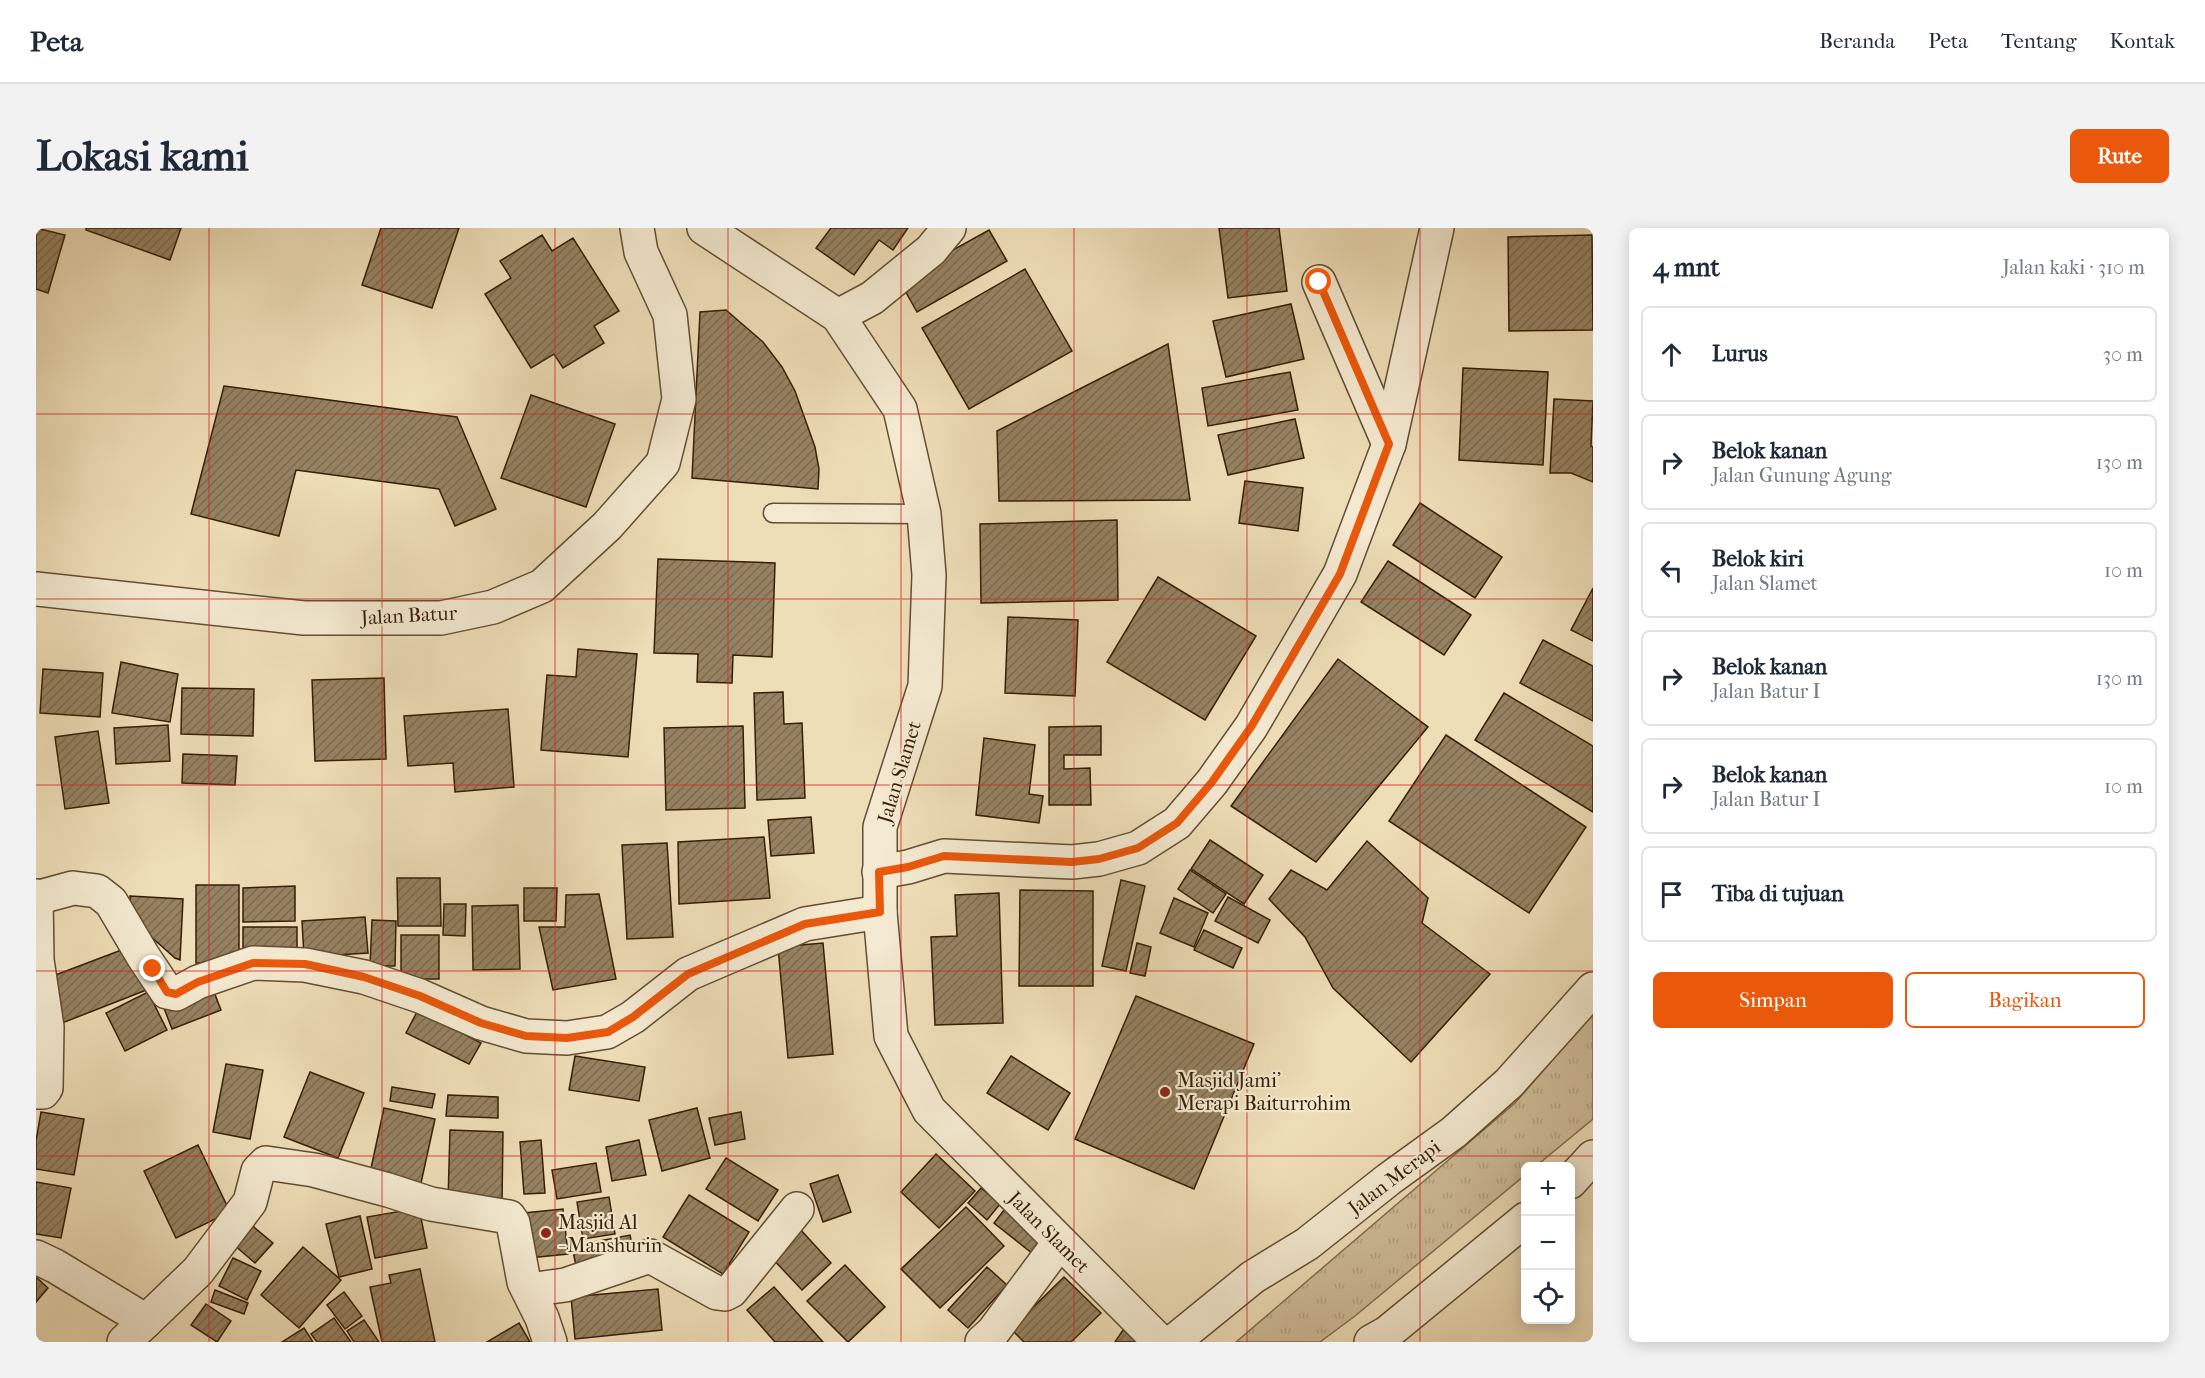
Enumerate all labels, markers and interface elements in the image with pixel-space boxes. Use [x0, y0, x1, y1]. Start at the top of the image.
text: Peta [30, 25, 83, 58]
text: Beranda [1819, 29, 1895, 53]
text: Peta [1928, 29, 1968, 53]
text: Tentang [2001, 29, 2077, 53]
text: Kontak [2110, 29, 2175, 53]
button: Rute [2070, 129, 2169, 183]
text: Lokasi kami [36, 132, 249, 181]
text: 4 mnt [1653, 252, 1720, 283]
text: Jalan kaki · 310 m [2002, 256, 2145, 279]
route start [1305, 268, 1331, 294]
icon: ahead [1655, 338, 1688, 371]
text: Lurus [1712, 341, 1768, 367]
text: 30 m [2103, 343, 2143, 366]
text: Belok kanan [1712, 438, 1827, 464]
icon: right [1655, 446, 1688, 479]
text: 130 m [2096, 451, 2143, 474]
text: Jalan Gunung Agung [1712, 464, 1891, 487]
text: Belok kiri [1712, 546, 1804, 572]
icon: left [1655, 554, 1688, 587]
text: 10 m [2104, 559, 2143, 582]
text: Jalan Slamet [1712, 572, 1818, 595]
street label: Jalan Batur [358, 601, 458, 630]
text: Belok kanan [1712, 654, 1827, 680]
icon: right [1655, 662, 1688, 695]
text: 130 m [2096, 667, 2143, 690]
text: Jalan Batur I [1712, 680, 1820, 703]
street label: Jalan Slamet [872, 718, 926, 828]
text: Belok kanan [1712, 762, 1827, 788]
icon: right [1655, 770, 1688, 803]
text: 10 m [2104, 775, 2143, 798]
text: Jalan Batur I [1712, 788, 1820, 811]
icon: arrive [1655, 878, 1688, 911]
text: Tiba di tujuan [1712, 881, 1844, 907]
route end [139, 955, 165, 981]
button: Simpan [1653, 972, 1893, 1028]
button: Bagikan [1905, 972, 2145, 1028]
place label: Masjid Jami' Merapi Baiturrohim [1177, 1069, 1351, 1115]
marker: Masjid Jami' Merapi Baiturrohim [1158, 1085, 1172, 1099]
street label: Jalan Merapi [1342, 1135, 1445, 1221]
map controls [1521, 1162, 1575, 1324]
button: + [1521, 1162, 1575, 1216]
street label: Jalan Slamet [1002, 1185, 1094, 1278]
place label: Masjid Al - Manshurin [558, 1211, 663, 1257]
button: − [1521, 1216, 1575, 1270]
marker: Masjid Al - Manshurin [539, 1226, 553, 1240]
button: locate [1521, 1270, 1575, 1324]

